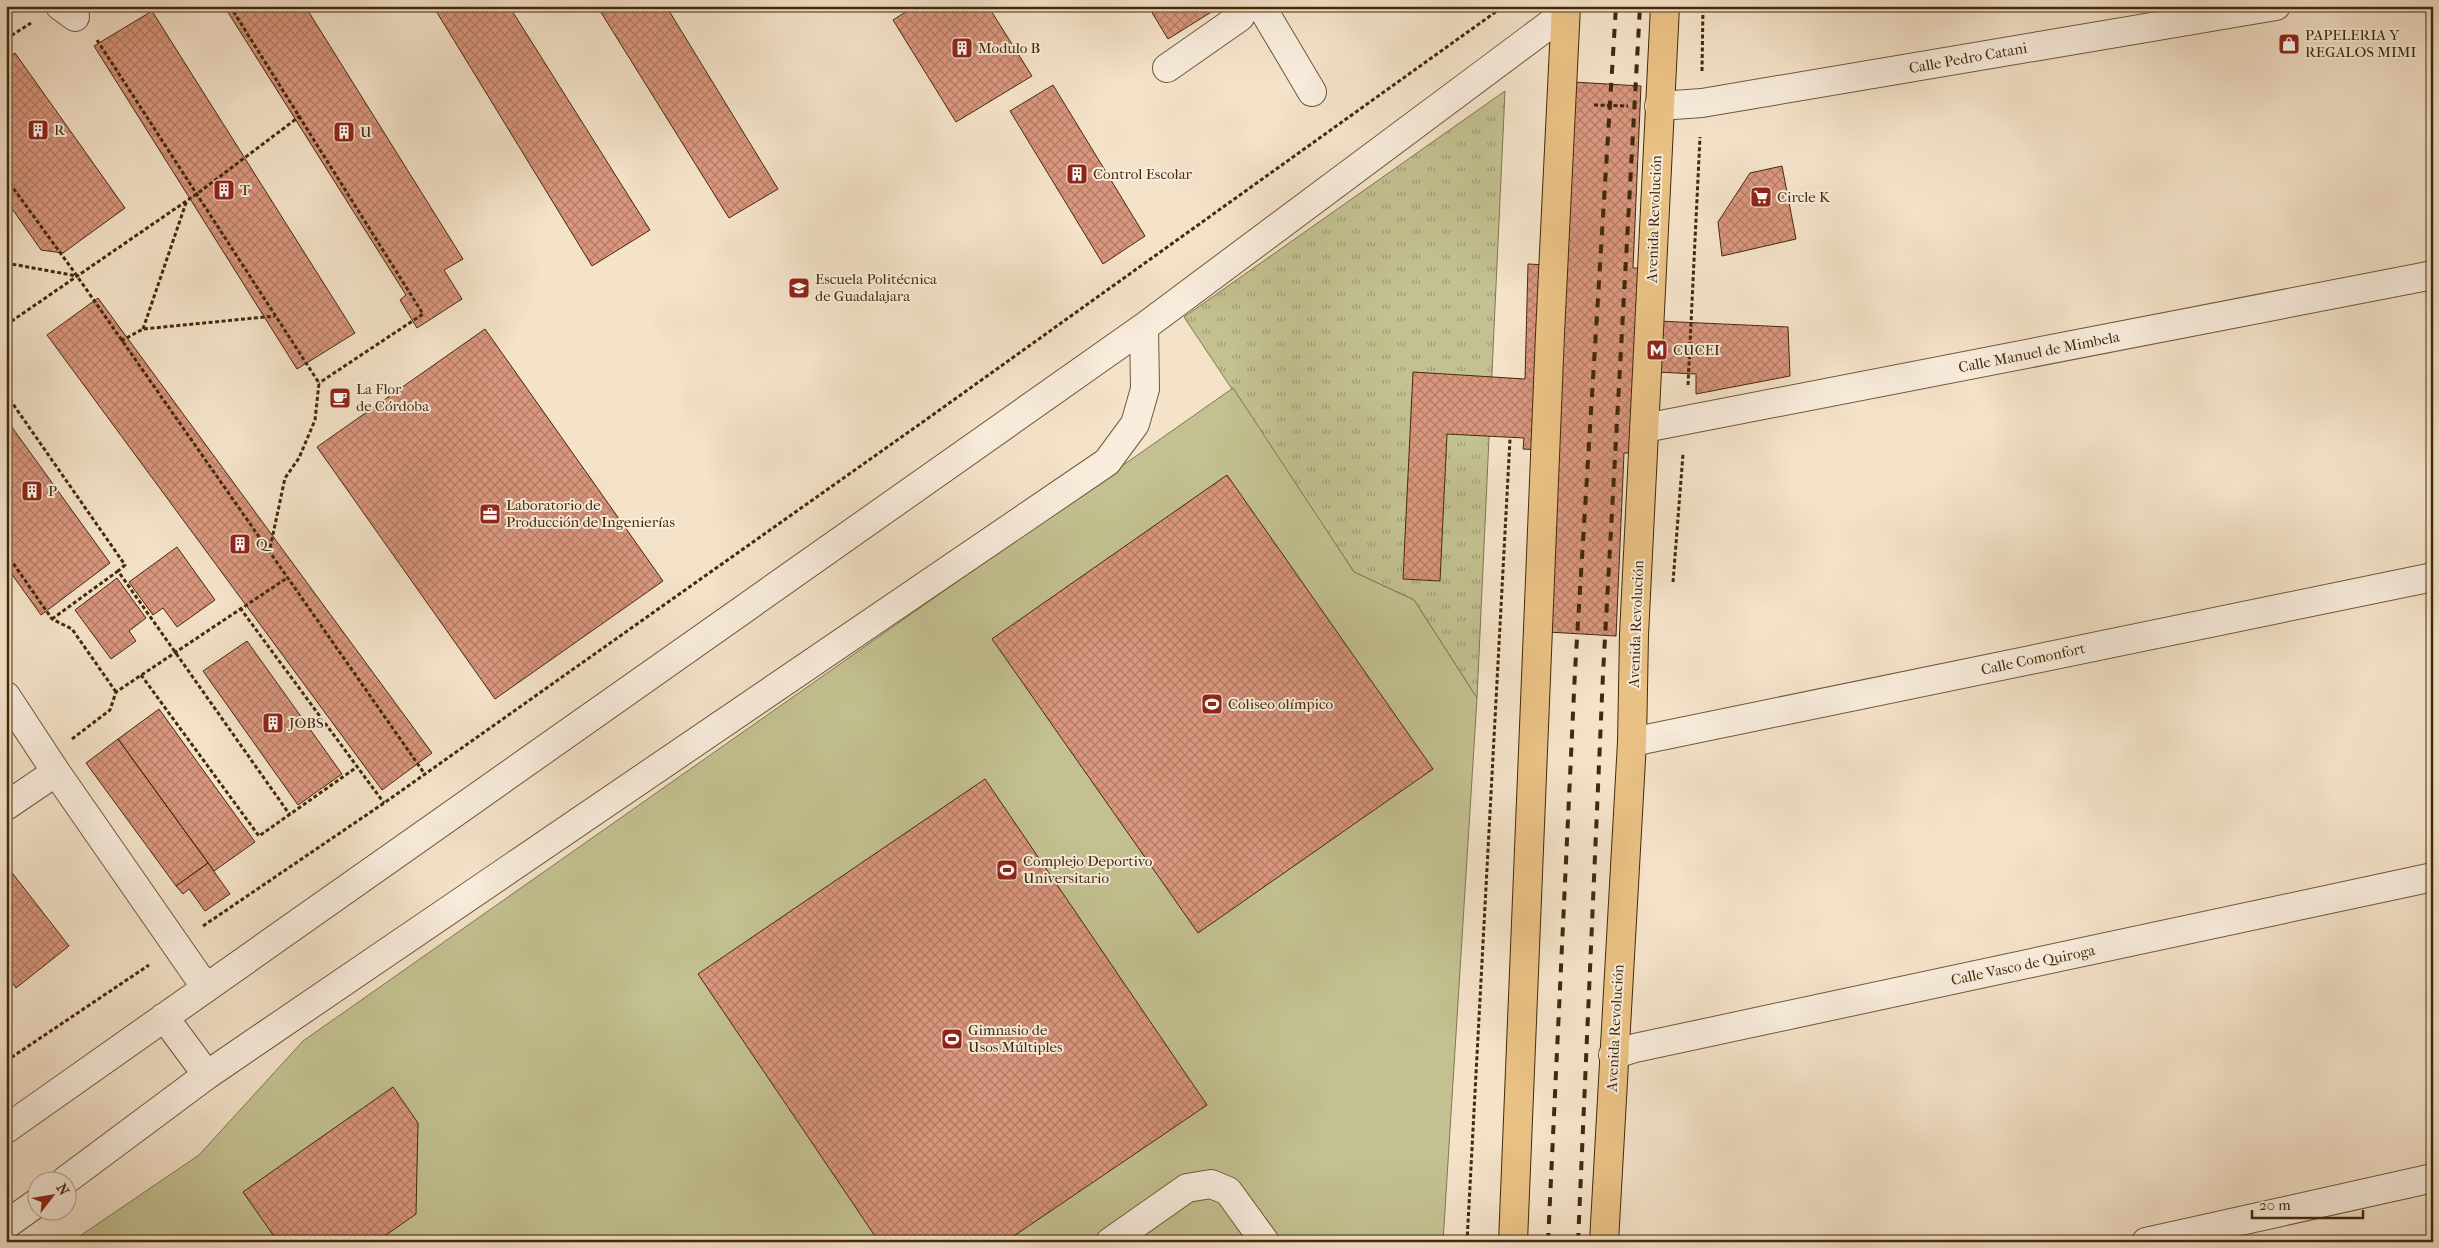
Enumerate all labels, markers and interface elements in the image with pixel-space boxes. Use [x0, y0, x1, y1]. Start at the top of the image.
place label: PAPELERIA Y REGALOS MIMI [2305, 26, 2417, 61]
shop icon: PAPELERIA Y REGALOS MIMI [2277, 32, 2301, 56]
building icon: Modulo B [950, 36, 974, 60]
place label: Modulo B [978, 39, 1040, 57]
street label: Calle Pedro Catani [1907, 39, 2029, 77]
building icon: R [26, 118, 50, 142]
building icon: U [332, 120, 356, 144]
place label: R [54, 121, 66, 139]
place label: U [360, 123, 372, 141]
street label: Avenida Revolución [1643, 155, 1665, 284]
building icon: Control Escolar [1065, 162, 1089, 186]
place label: Control Escolar [1093, 165, 1193, 183]
building icon: T [212, 178, 236, 202]
place label: T [240, 181, 251, 199]
supermarket icon: Circle K [1749, 185, 1773, 209]
place label: Circle K [1777, 188, 1831, 206]
place label: Escuela Politécnica de Guadalajara [815, 270, 938, 305]
school or university icon: Escuela Politécnica de Guadalajara [787, 276, 811, 300]
street label: Calle Manuel de Mimbela [1957, 327, 2122, 376]
metro station icon: CUCEI [1645, 338, 1669, 362]
place label: CUCEI [1673, 341, 1720, 359]
place label: La Flor de Córdoba [356, 380, 430, 415]
cafe icon: La Flor de Córdoba [328, 386, 352, 410]
building icon: P [20, 479, 44, 503]
place label: P [48, 482, 57, 500]
place label: Laboratorio de Producción de Ingenierías [506, 496, 675, 531]
office icon: Laboratorio de Producción de Ingenierías [478, 502, 502, 526]
building icon: Q [228, 532, 252, 556]
place label: Q [256, 535, 273, 553]
street label: Avenida Revolución [1625, 560, 1647, 689]
street label: Calle Comonfort [1979, 639, 2087, 679]
sports icon: Coliseo olímpico [1200, 692, 1224, 716]
place label: Coliseo olímpico [1228, 695, 1334, 713]
building icon: JOBS [261, 711, 285, 735]
place label: JOBS [288, 714, 324, 732]
place label: Complejo Deportivo Universitario [1023, 852, 1153, 887]
sports icon: Complejo Deportivo Universitario [995, 858, 1019, 882]
street label: Calle Vasco de Quiroga [1949, 941, 2098, 989]
street label: Avenida Revolución [1603, 964, 1627, 1093]
place label: Gimnasio de Usos Múltiples [968, 1021, 1063, 1056]
sports icon: Gimnasio de Usos Múltiples [940, 1027, 964, 1051]
north arrow [28, 1170, 78, 1220]
text: N [53, 1181, 73, 1199]
scale bar [2252, 1188, 2363, 1220]
text: 20 m [2259, 1196, 2291, 1214]

